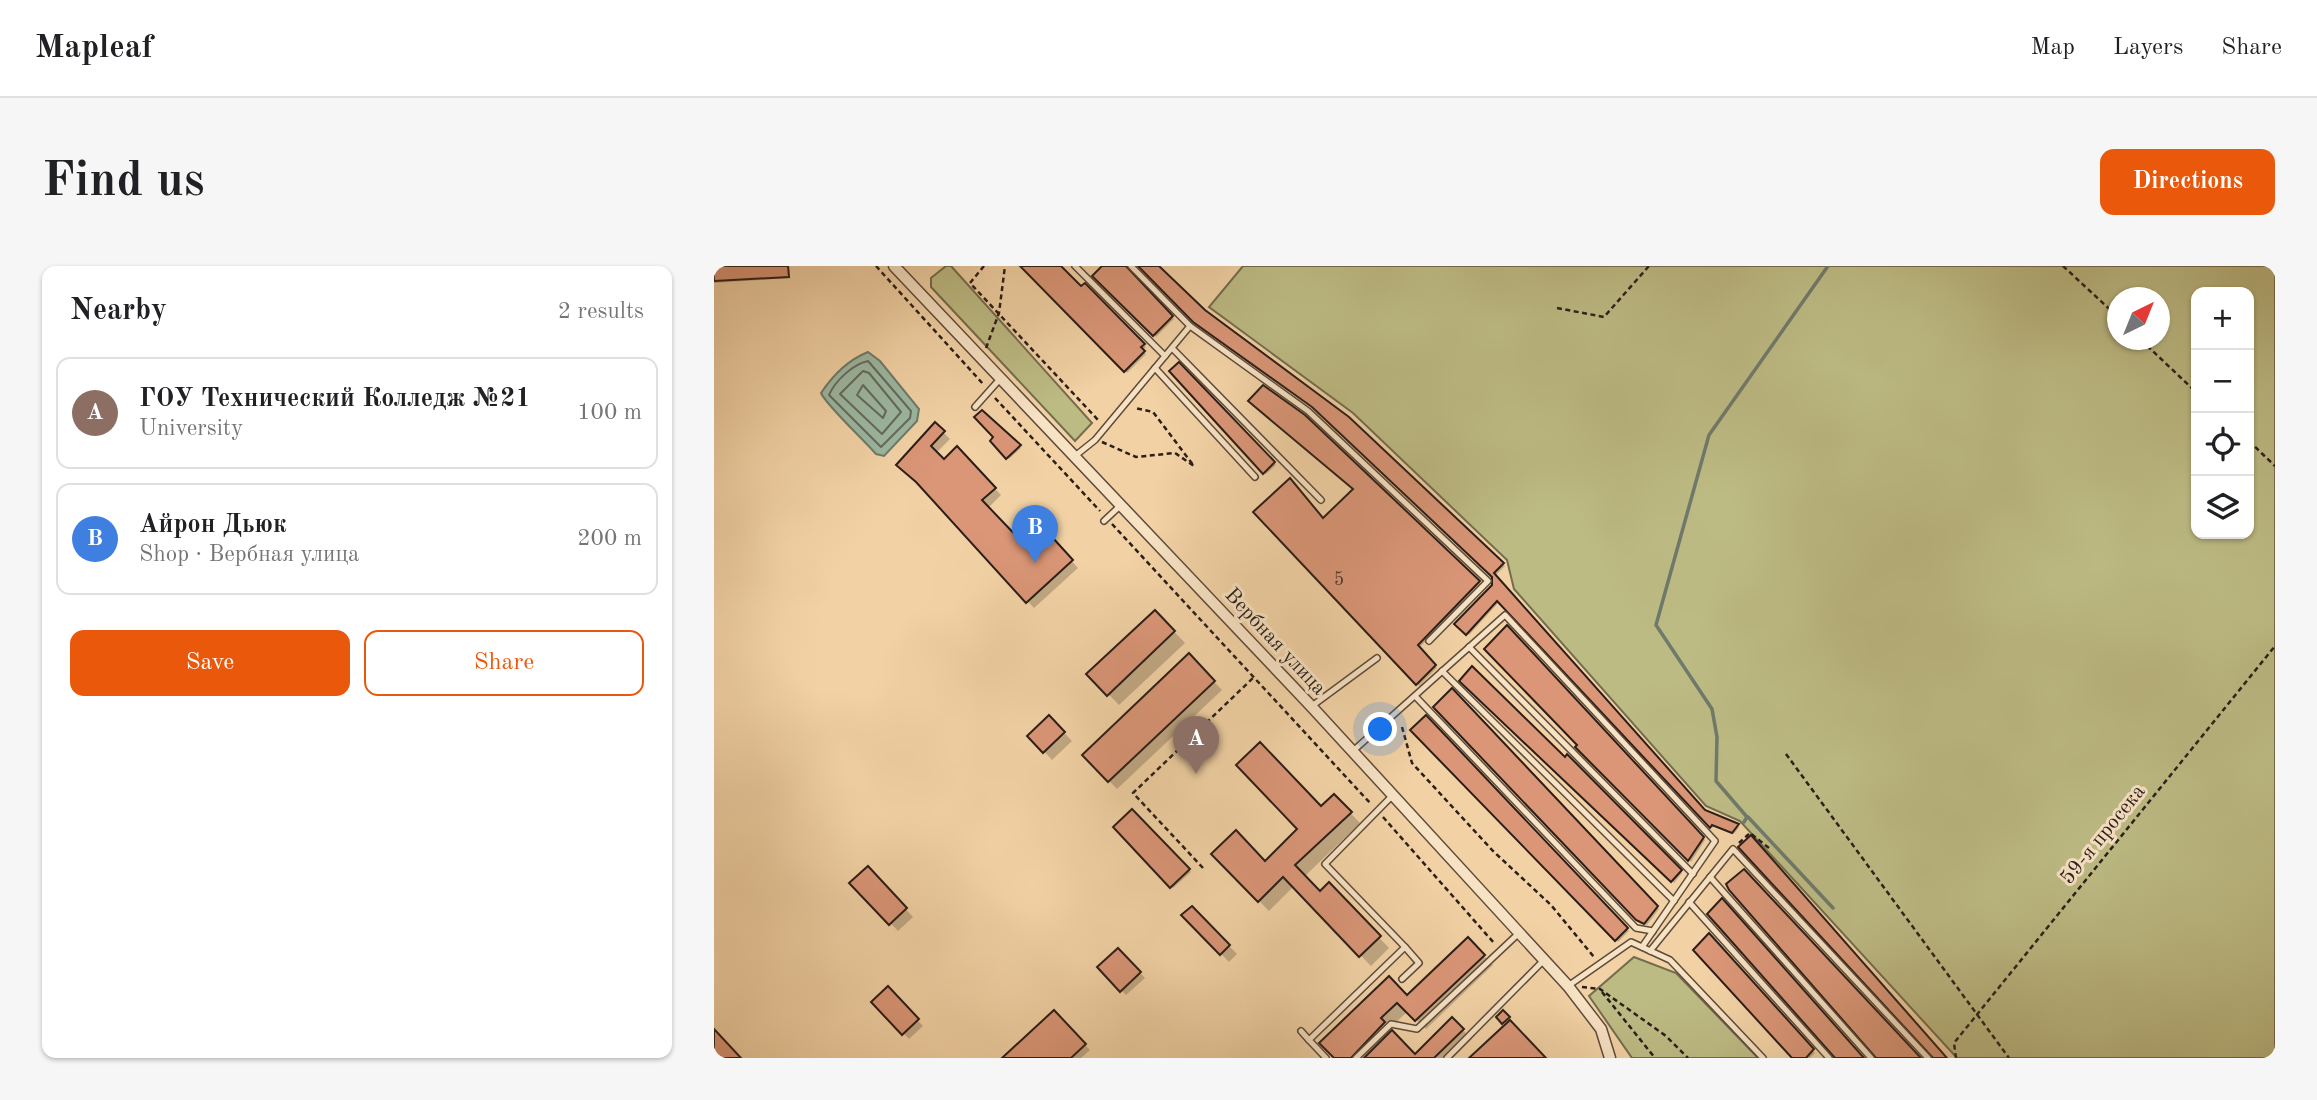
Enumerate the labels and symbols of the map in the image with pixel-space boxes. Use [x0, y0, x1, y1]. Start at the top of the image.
north arrow [2107, 287, 2170, 350]
pin: B [1012, 505, 1058, 563]
house number: 5 [1334, 571, 1344, 589]
street label: Вербная улица [1220, 584, 1330, 700]
your location [1363, 712, 1397, 746]
pin: A [1173, 716, 1219, 774]
street label: 59-я просека [2057, 781, 2150, 889]

